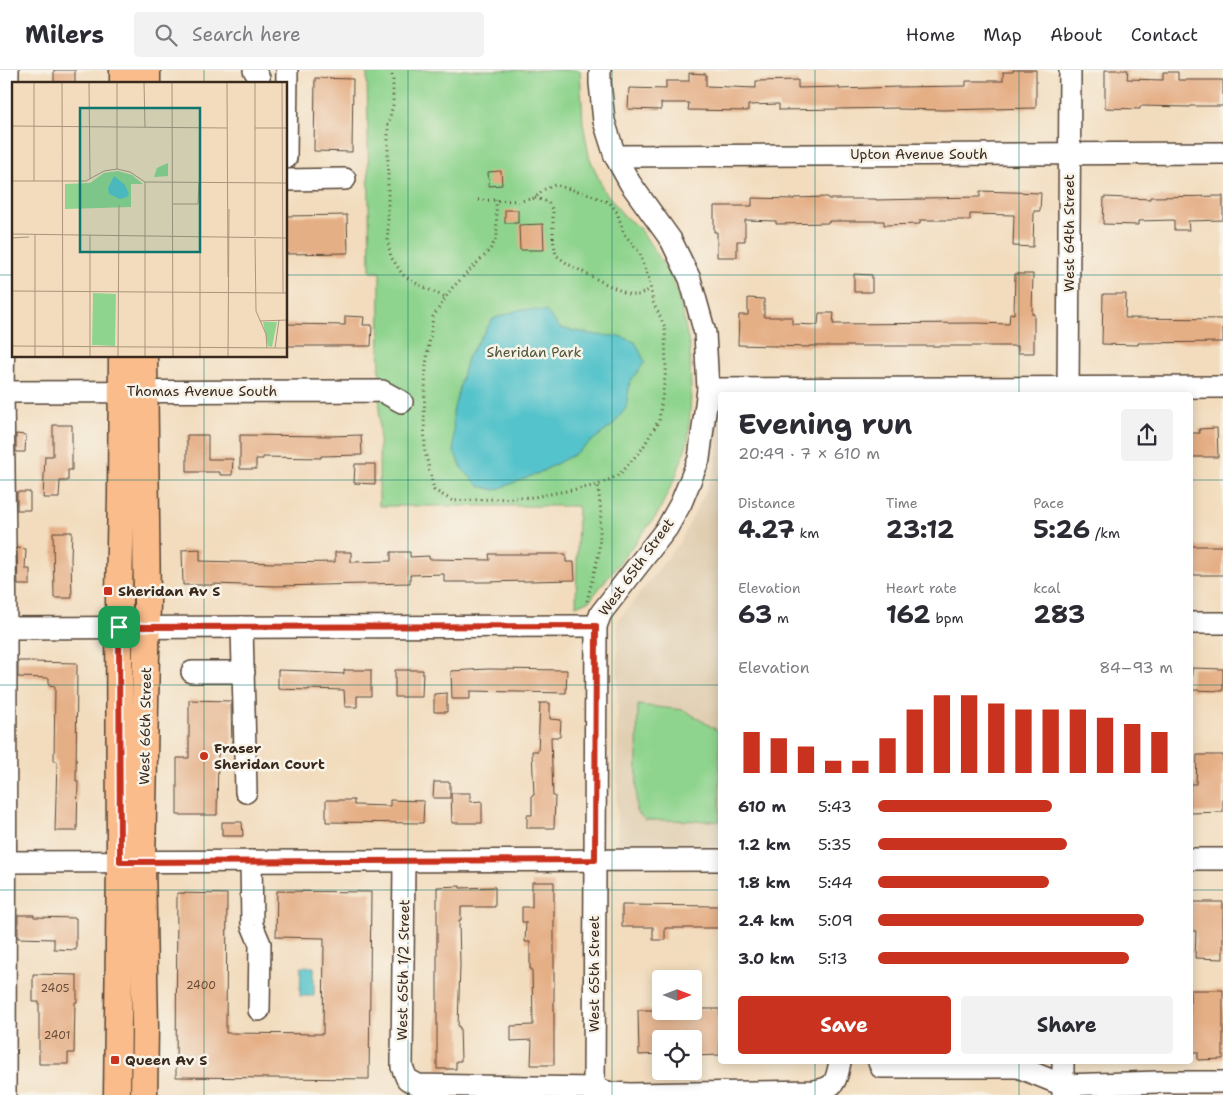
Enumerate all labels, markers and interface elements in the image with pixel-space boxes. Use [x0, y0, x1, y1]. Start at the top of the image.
search box [134, 12, 484, 57]
text: Milers [25, 19, 104, 51]
icon: search [152, 21, 180, 49]
text: Search here [192, 22, 301, 47]
text: Home [906, 23, 955, 47]
text: Map [983, 23, 1022, 47]
text: About [1050, 23, 1103, 47]
text: Contact [1131, 23, 1198, 47]
inset map [12, 82, 288, 358]
street label: Upton Avenue South [850, 145, 988, 163]
street label: West 64th Street [1060, 174, 1078, 292]
park label: Sheridan Park [487, 343, 581, 361]
street label: Thomas Avenue South [127, 382, 277, 400]
text: Evening run [738, 405, 913, 443]
button: share [1121, 409, 1173, 461]
text: 20:49 · 7 × 610 m [738, 443, 880, 464]
text: Distance [738, 494, 795, 512]
text: Time [886, 494, 918, 512]
text: Pace [1033, 494, 1064, 512]
text: 4.27 [738, 512, 795, 546]
text: 23:12 [886, 512, 954, 546]
text: 5:26 [1033, 512, 1090, 546]
street label: West 65th Street [594, 515, 678, 619]
text: km [795, 524, 819, 542]
text: /km [1090, 524, 1120, 542]
text: Elevation [738, 579, 801, 597]
text: Heart rate [886, 579, 957, 597]
text: kcal [1033, 579, 1061, 597]
place label: Sheridan Av S [118, 582, 220, 600]
marker: Sheridan Av S [102, 585, 114, 597]
text: 63 [738, 597, 772, 631]
text: 162 [886, 597, 931, 631]
text: 283 [1033, 597, 1085, 631]
pin [98, 606, 140, 648]
text: m [772, 609, 789, 627]
text: bpm [931, 609, 964, 627]
icon: arrive [105, 613, 133, 641]
text: Elevation [738, 657, 810, 678]
text: 84–93 m [1099, 657, 1173, 678]
street label: West 66th Street [135, 667, 155, 785]
place label: Fraser Sheridan Court [214, 739, 325, 773]
marker: Fraser Sheridan Court [198, 750, 210, 762]
text: 610 m [738, 796, 786, 817]
text: 5:43 [818, 796, 852, 817]
text: 1.2 km [738, 834, 791, 855]
text: 5:35 [818, 834, 851, 855]
text: 1.8 km [738, 872, 790, 893]
text: 5:44 [818, 872, 853, 893]
street label: West 65th 1/2 Street [393, 899, 413, 1041]
text: 2.4 km [738, 910, 794, 931]
text: 5:09 [818, 910, 853, 931]
street label: West 65th Street [585, 916, 603, 1032]
text: 3.0 km [738, 948, 794, 969]
text: 5:13 [818, 948, 848, 969]
north arrow [652, 970, 702, 1020]
map controls [652, 970, 702, 1080]
house number: 2400 [186, 978, 216, 993]
house number: 2405 [41, 981, 70, 996]
button: Save [738, 996, 951, 1054]
button: Share [961, 996, 1173, 1054]
house number: 2401 [44, 1028, 70, 1043]
button: locate [652, 1030, 702, 1080]
place label: Queen Av S [125, 1051, 207, 1069]
marker: Queen Av S [109, 1054, 121, 1066]

